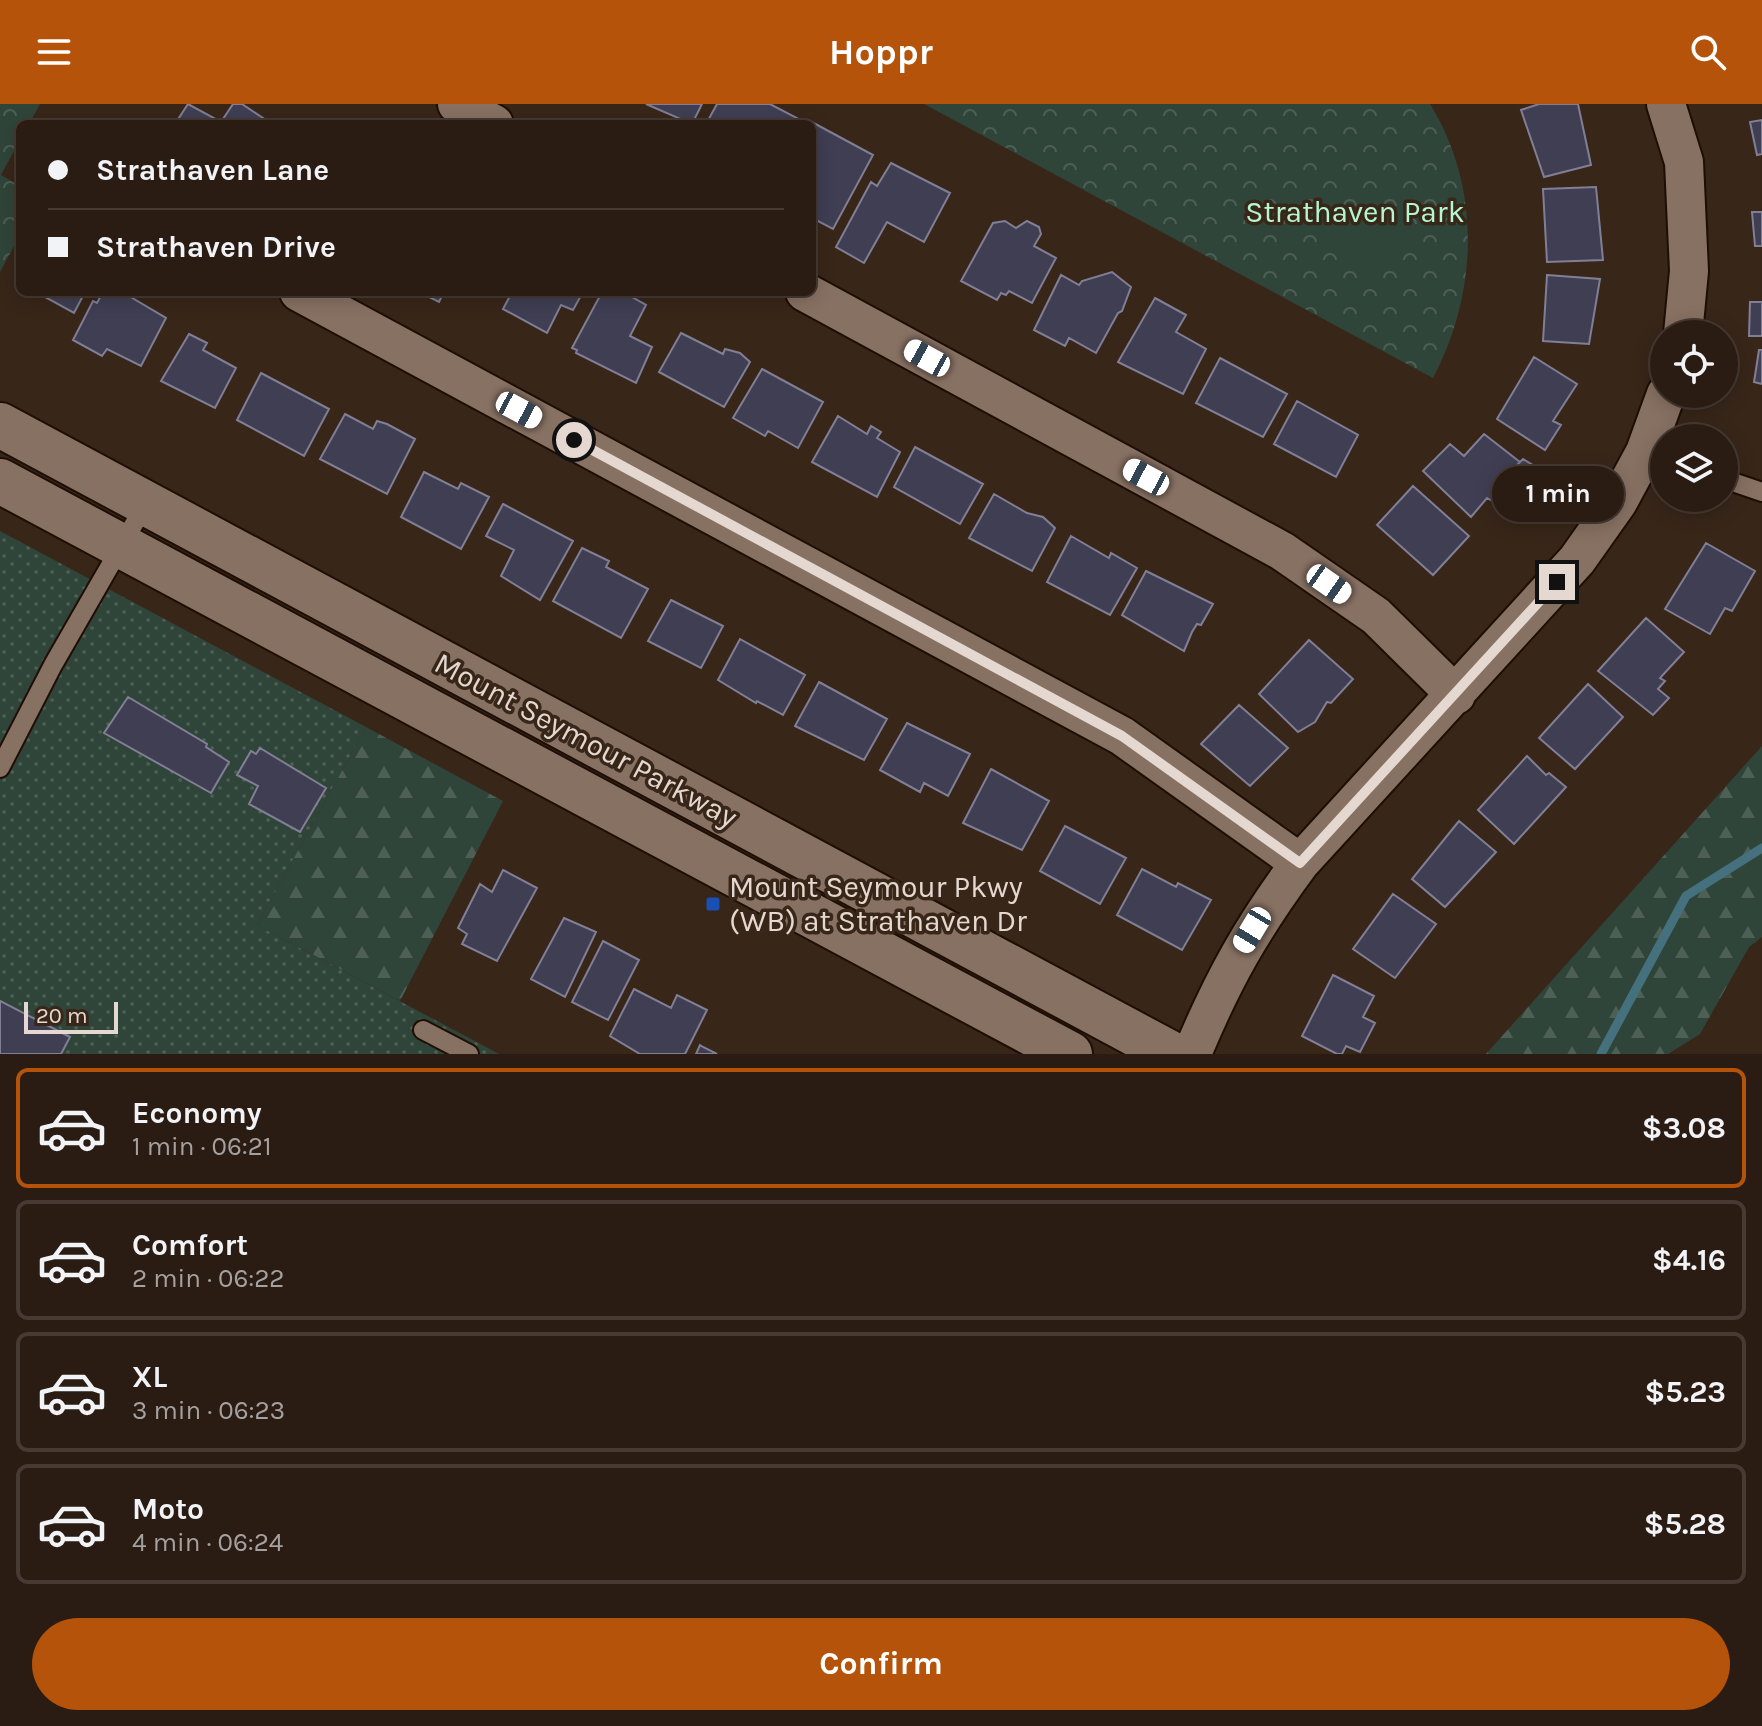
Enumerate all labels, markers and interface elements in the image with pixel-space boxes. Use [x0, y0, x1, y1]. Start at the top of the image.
icon: menu [32, 30, 76, 74]
icon: search [1686, 30, 1730, 74]
text: Hoppr [829, 31, 933, 73]
text: Strathaven Lane [96, 152, 329, 188]
park label: Strathaven Park [1245, 194, 1465, 230]
text: Strathaven Drive [96, 229, 336, 265]
map controls [1650, 320, 1738, 512]
button: locate [1650, 320, 1738, 408]
car [900, 336, 954, 380]
car [492, 388, 546, 432]
route start [556, 422, 592, 458]
button: layers [1650, 424, 1738, 512]
car [1119, 455, 1173, 499]
callout: 1 min [1491, 466, 1623, 522]
text: 1 min [1525, 478, 1591, 509]
car [1302, 560, 1356, 608]
route end [1539, 564, 1575, 600]
street label: Mount Seymour Parkway [428, 645, 744, 835]
place label: Mount Seymour Pkwy (WB) at Strathaven Dr [729, 869, 1027, 939]
marker: Mount Seymour Pkwy (WB) at Strathaven Dr [704, 895, 722, 913]
car [1229, 903, 1275, 957]
scale bar [24, 998, 118, 1034]
text: 20 m [36, 1003, 88, 1029]
icon: car [36, 1092, 108, 1164]
text: Economy [132, 1095, 262, 1131]
text: $3.08 [1642, 1110, 1726, 1146]
text: 1 min · 06:21 [132, 1131, 272, 1162]
icon: car [36, 1224, 108, 1296]
text: Comfort [132, 1227, 248, 1263]
text: $4.16 [1652, 1242, 1726, 1278]
text: 2 min · 06:22 [132, 1263, 284, 1294]
icon: car [36, 1356, 108, 1428]
text: XL [132, 1359, 167, 1395]
text: $5.23 [1645, 1374, 1726, 1410]
text: 3 min · 06:23 [132, 1395, 285, 1426]
icon: car [36, 1488, 108, 1560]
text: Moto [132, 1491, 204, 1527]
text: $5.28 [1644, 1506, 1726, 1542]
text: 4 min · 06:24 [132, 1527, 283, 1558]
button: Confirm [32, 1618, 1730, 1710]

